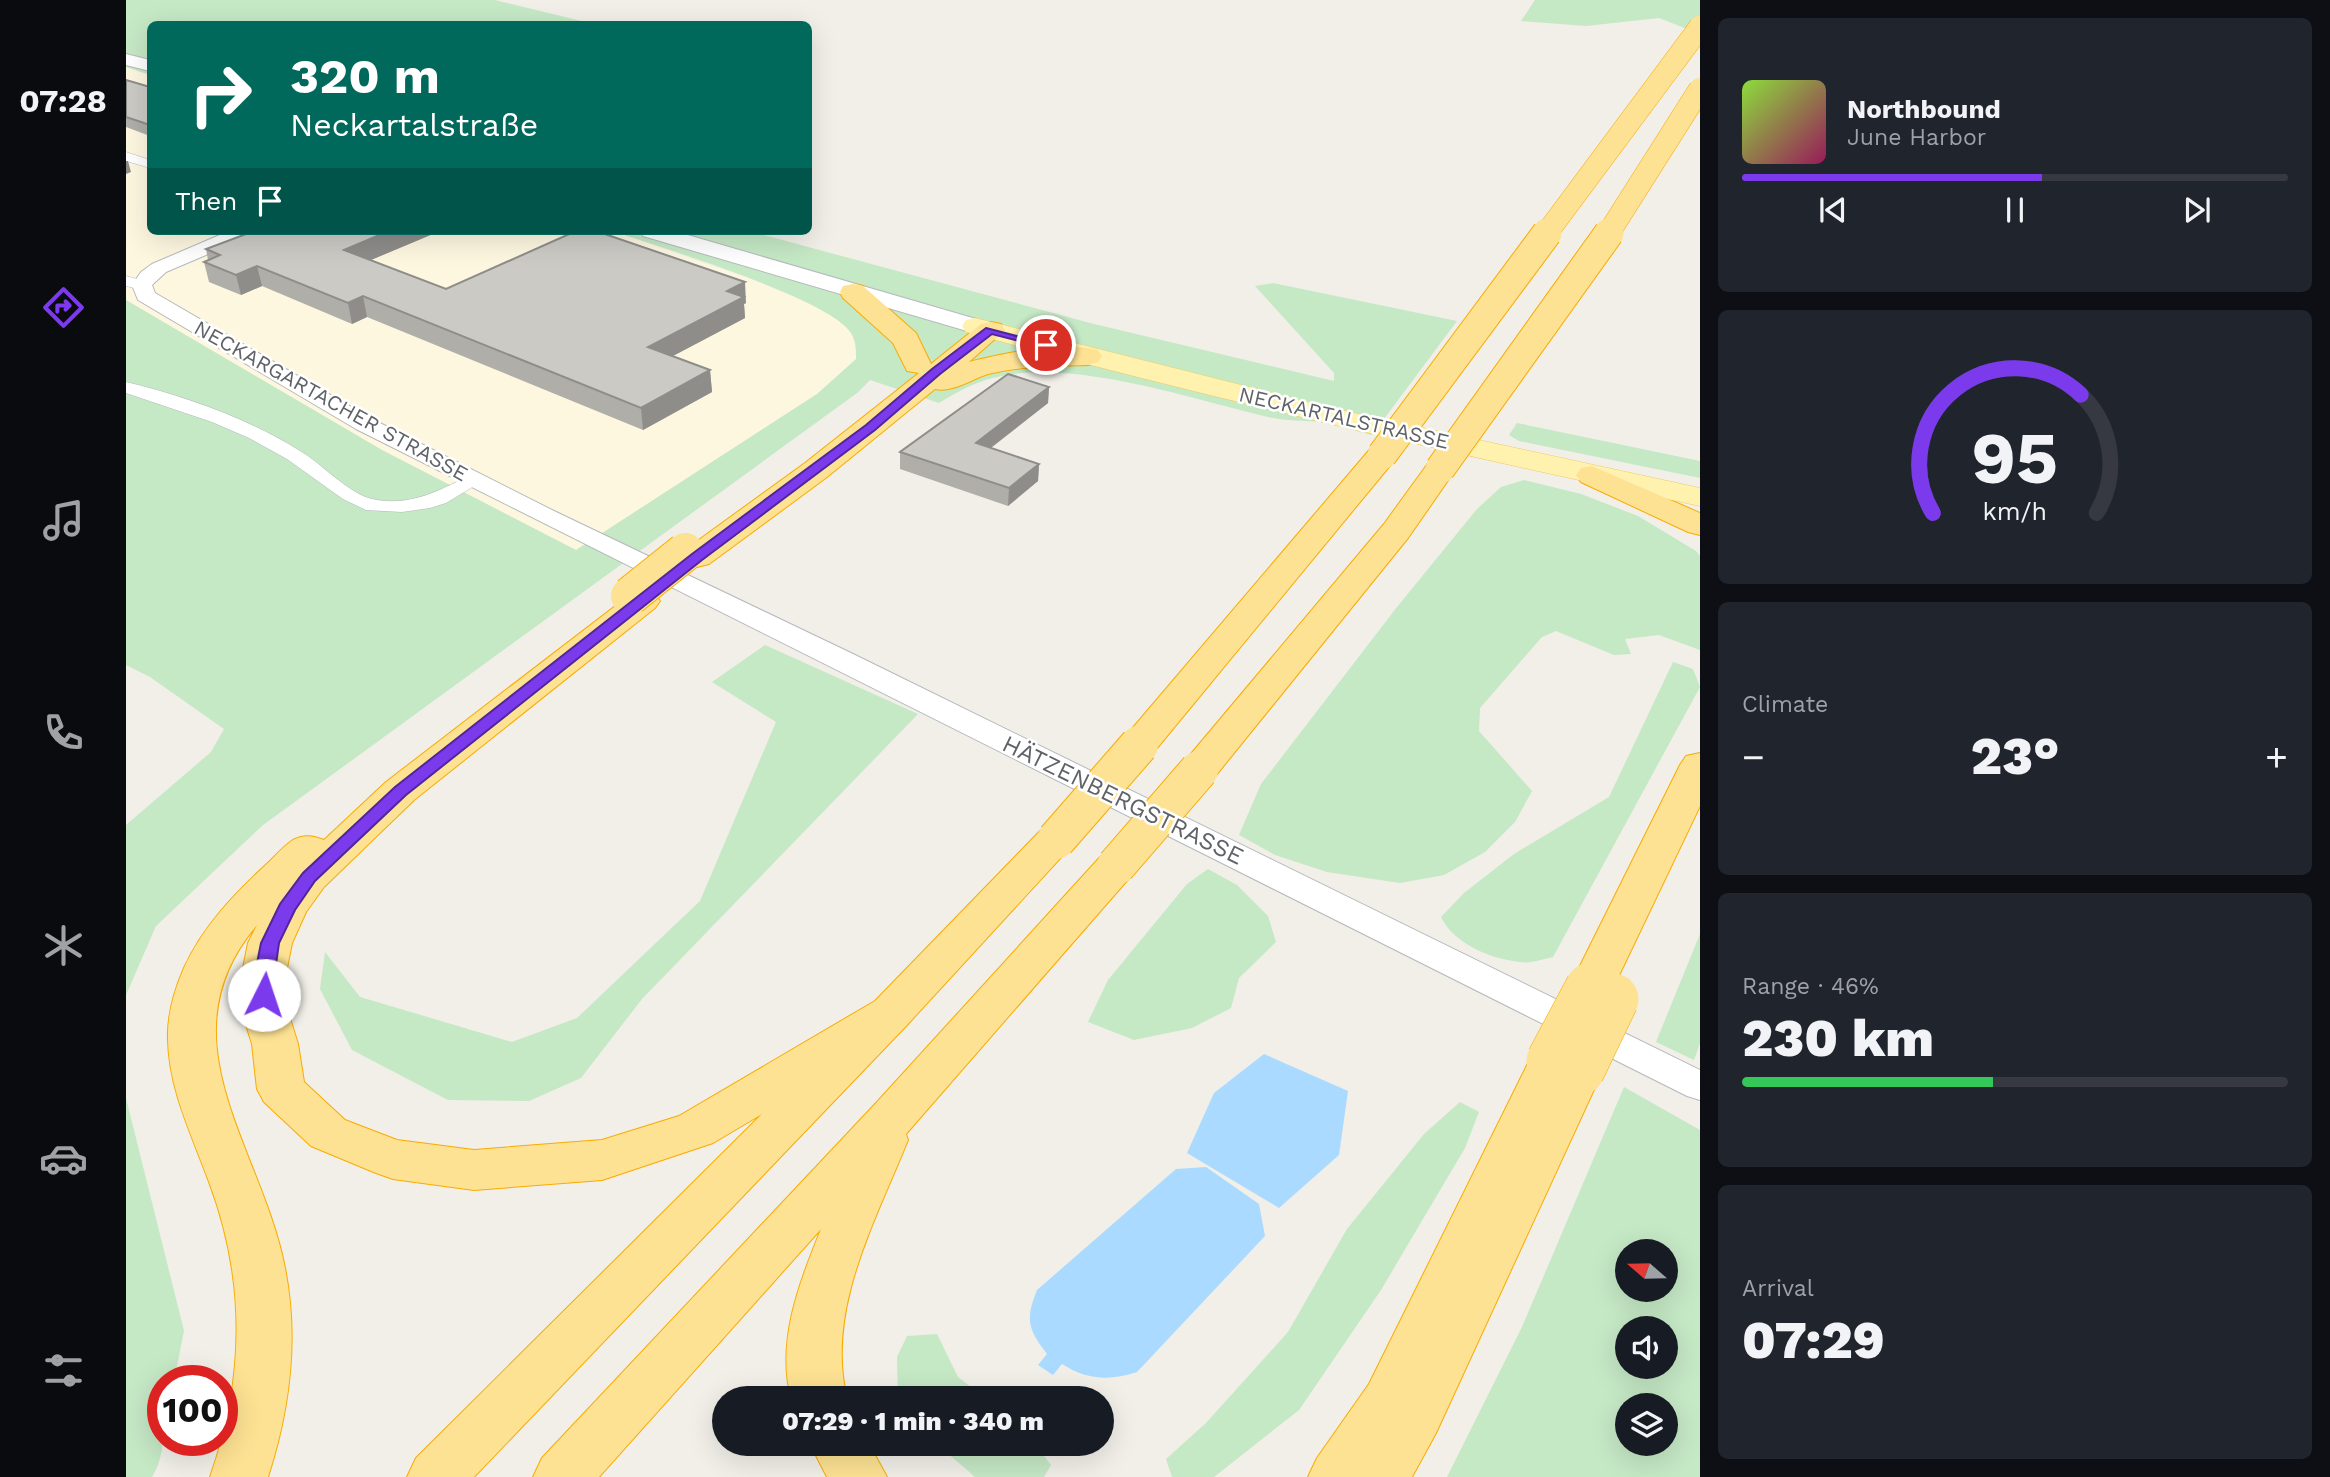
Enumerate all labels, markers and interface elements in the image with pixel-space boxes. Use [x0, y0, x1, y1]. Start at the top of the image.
text: 320 m [290, 47, 440, 105]
icon: right [175, 49, 266, 140]
text: 07:28 [19, 82, 107, 120]
text: Northbound [1847, 94, 2001, 124]
text: Neckartalstraße [290, 106, 538, 144]
text: June Harbor [1847, 124, 1986, 151]
icon: arrive [251, 182, 289, 220]
text: Then [175, 186, 237, 216]
icon: previous [1814, 191, 1852, 229]
icon: pause [1996, 191, 2034, 229]
icon: next [2178, 191, 2216, 229]
icon: directions [39, 283, 88, 332]
street label: NECKARGARTACHER STRASSE [190, 315, 472, 486]
pin [1016, 315, 1076, 375]
icon: arrive [1027, 326, 1065, 364]
street label: NECKARTALSTRASSE [1237, 381, 1452, 454]
text: 95 [1972, 415, 2058, 501]
icon: music [39, 496, 88, 545]
text: km/h [1983, 496, 2047, 525]
text: Climate [1742, 691, 1828, 718]
icon: phone [39, 708, 88, 757]
text: 23° [1971, 726, 2059, 787]
street label: HÄTZENBERGSTRASSE [998, 729, 1248, 871]
text: − [1742, 735, 1765, 779]
text: + [2265, 735, 2288, 779]
icon: climate [39, 921, 88, 970]
position arrow [227, 958, 301, 1032]
text: Range · 46% [1742, 973, 1879, 1000]
text: 230 km [1742, 1008, 1934, 1069]
icon: car [39, 1134, 88, 1183]
north arrow [1615, 1239, 1678, 1302]
map controls [1615, 1239, 1678, 1456]
text: Arrival [1742, 1275, 1814, 1302]
text: 07:29 [1742, 1310, 1885, 1371]
button: sound [1615, 1316, 1678, 1379]
icon: filters [39, 1346, 88, 1395]
speed limit sign: 100 [147, 1365, 238, 1456]
button: layers [1615, 1393, 1678, 1456]
text: 07:29 · 1 min · 340 m [782, 1406, 1044, 1436]

